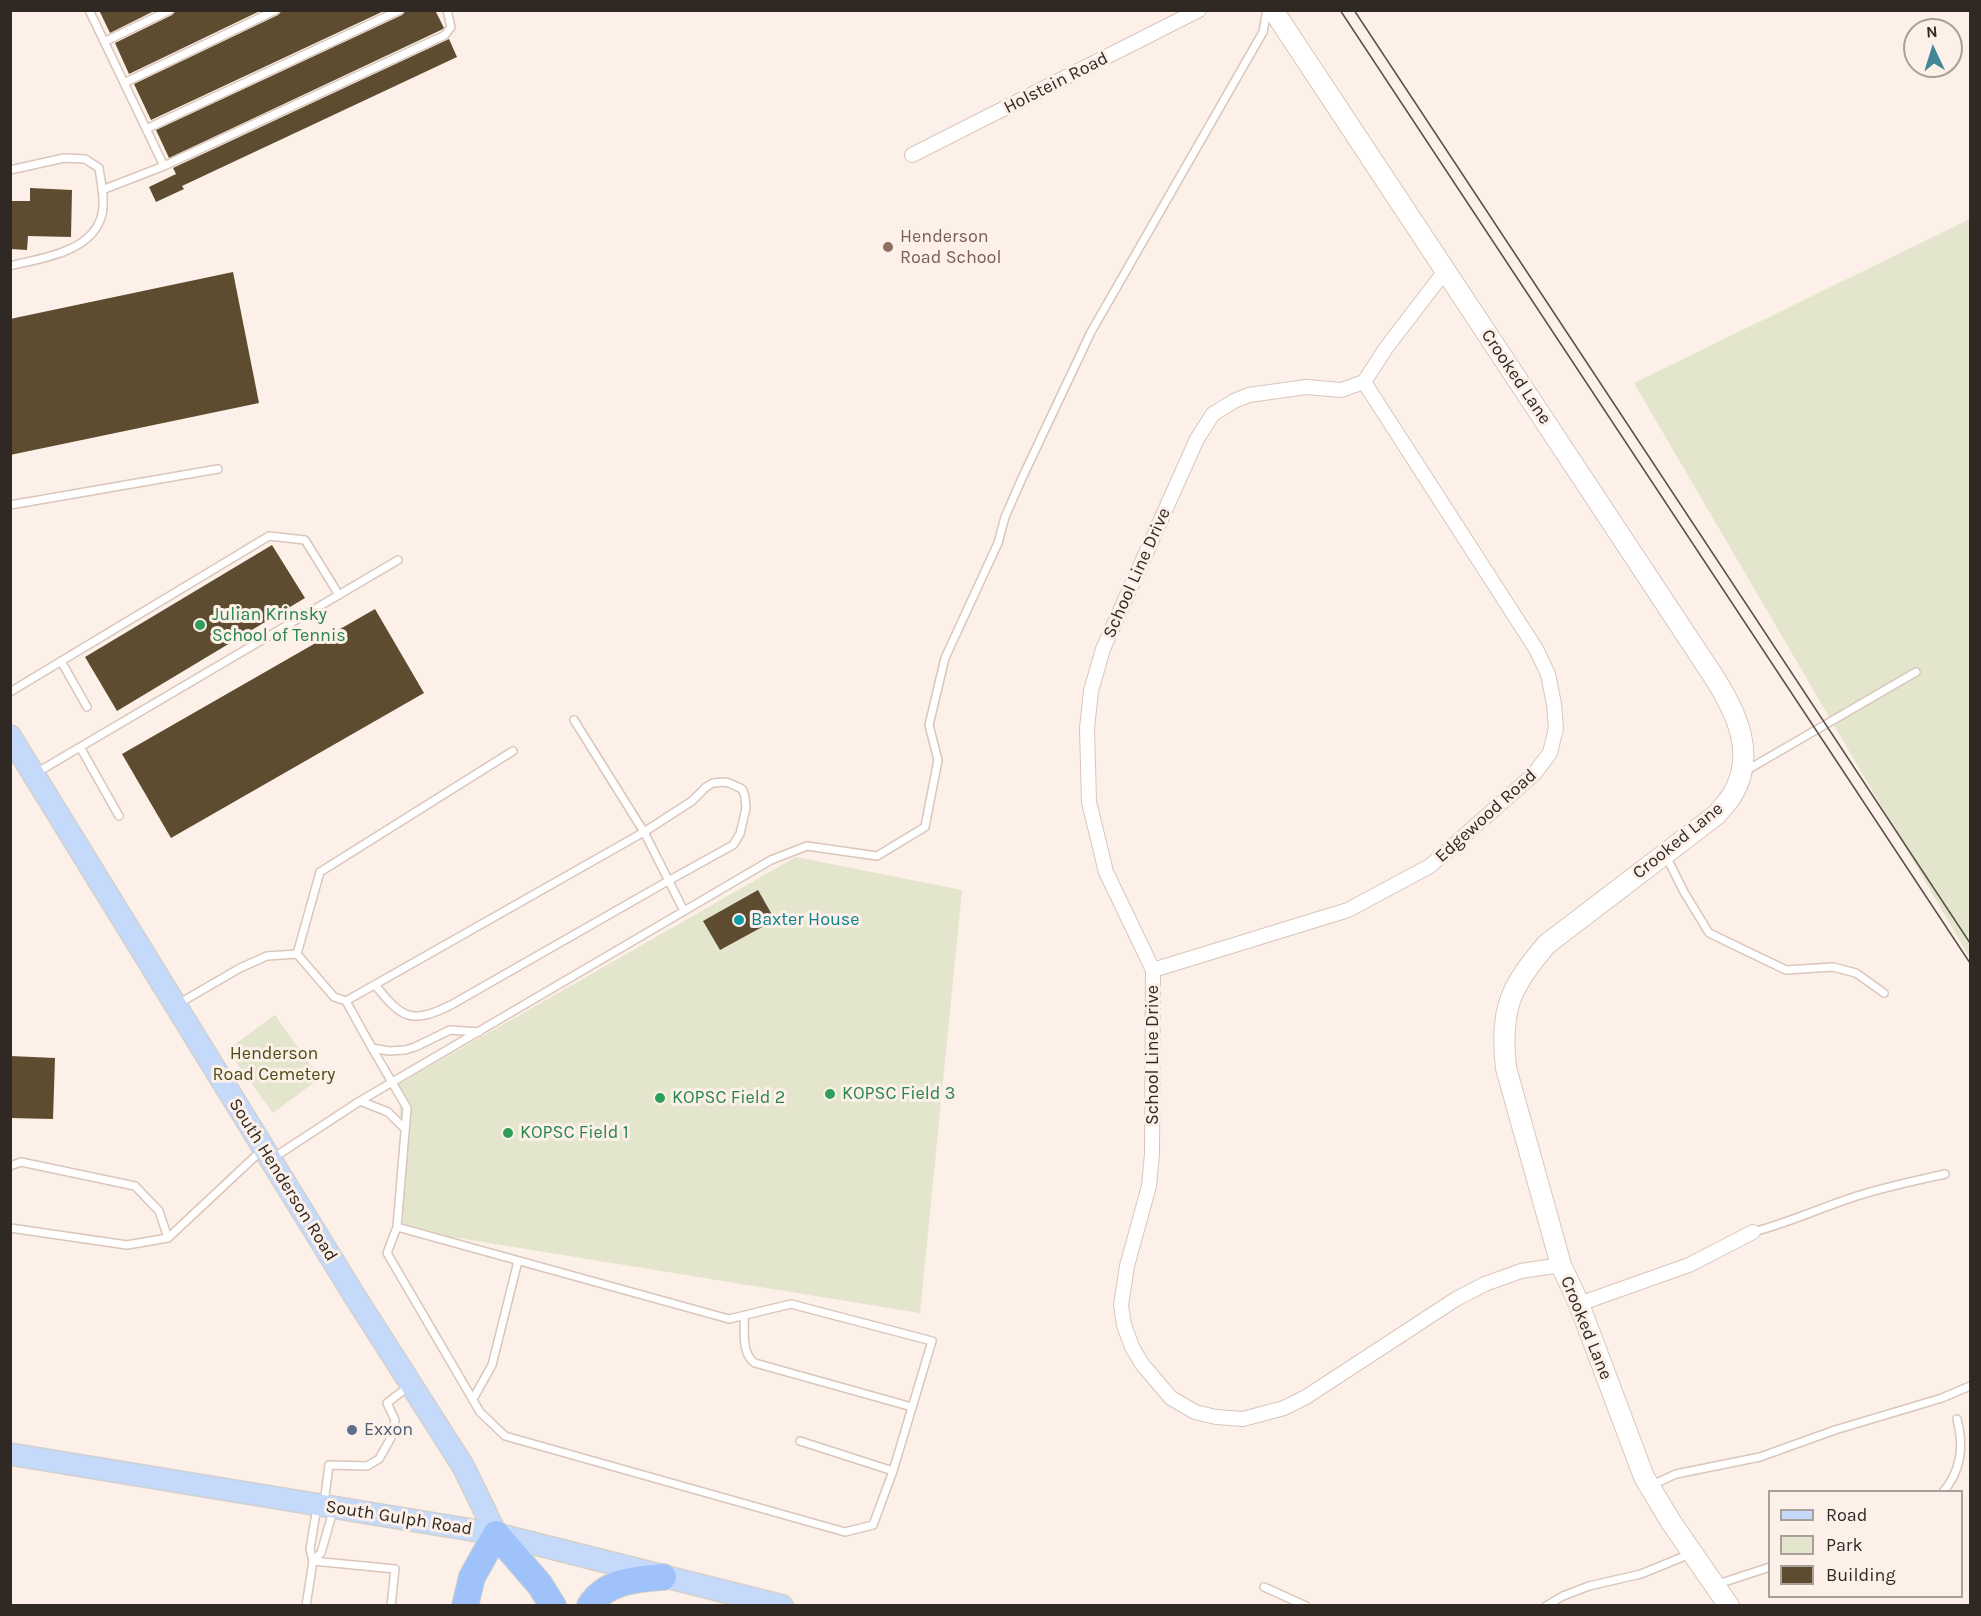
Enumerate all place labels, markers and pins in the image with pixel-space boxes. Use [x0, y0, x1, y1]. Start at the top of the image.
place label: Henderson Road School [900, 226, 1001, 268]
marker: Henderson Road School [881, 240, 895, 254]
place label: Julian Krinsky School of Tennis [212, 604, 346, 646]
marker: Julian Krinsky School of Tennis [193, 618, 207, 632]
place label: Baxter House [751, 909, 860, 931]
marker: Baxter House [732, 913, 746, 927]
place label: KOPSC Field 3 [842, 1083, 955, 1105]
place label: KOPSC Field 2 [672, 1087, 785, 1109]
marker: KOPSC Field 3 [823, 1087, 837, 1101]
marker: KOPSC Field 2 [653, 1091, 667, 1105]
place label: KOPSC Field 1 [520, 1122, 629, 1144]
marker: KOPSC Field 1 [501, 1126, 515, 1140]
place label: Exxon [364, 1419, 413, 1441]
marker: Exxon [345, 1423, 359, 1437]

